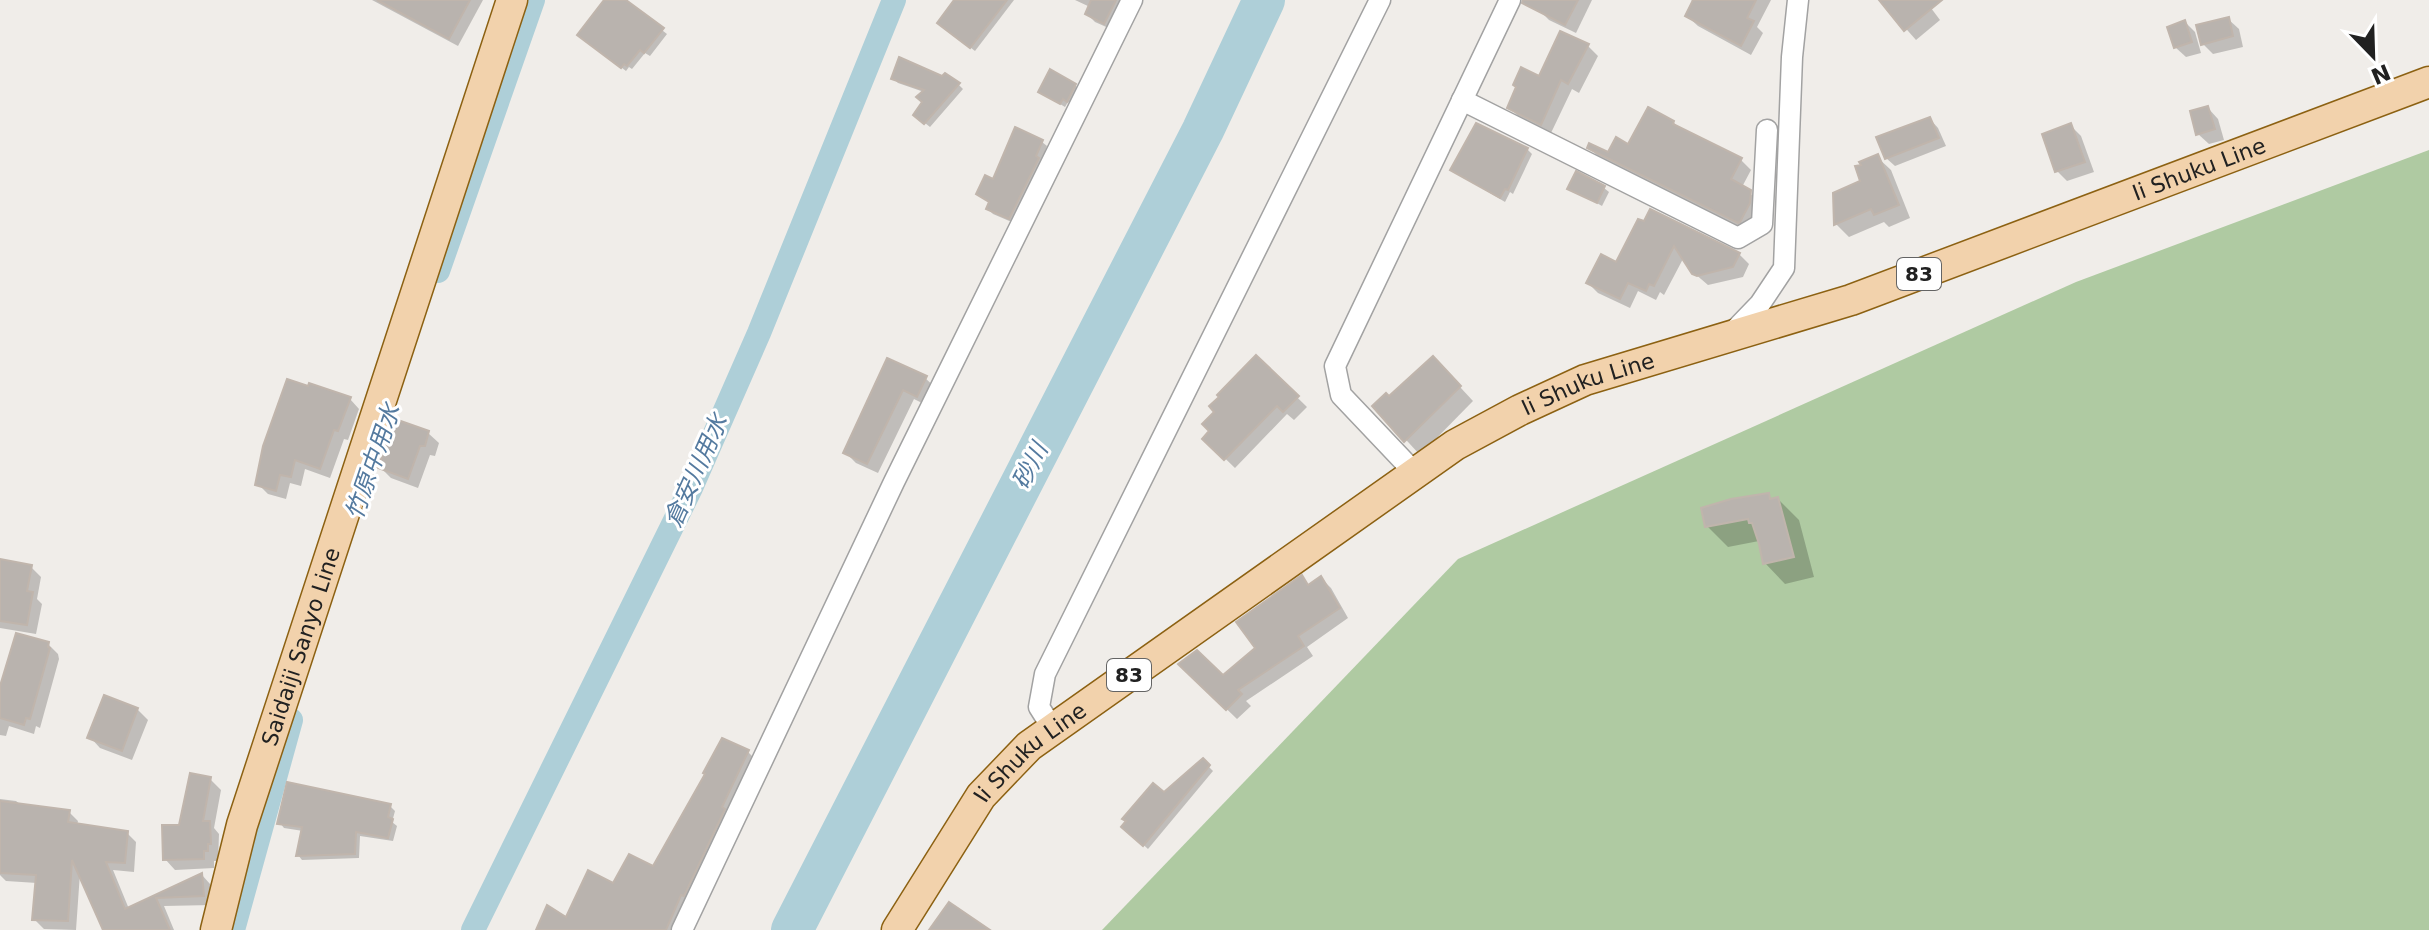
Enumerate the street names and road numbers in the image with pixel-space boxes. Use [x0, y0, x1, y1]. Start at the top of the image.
street label: Ii Shuku Line [2129, 132, 2269, 205]
road number: 83 [1897, 258, 1941, 290]
street label: Ii Shuku Line [1517, 347, 1657, 420]
street label: Saidaiji Sanyo Line [256, 544, 345, 749]
road number: 83 [1107, 659, 1151, 691]
street label: Ii Shuku Line [968, 697, 1091, 806]

